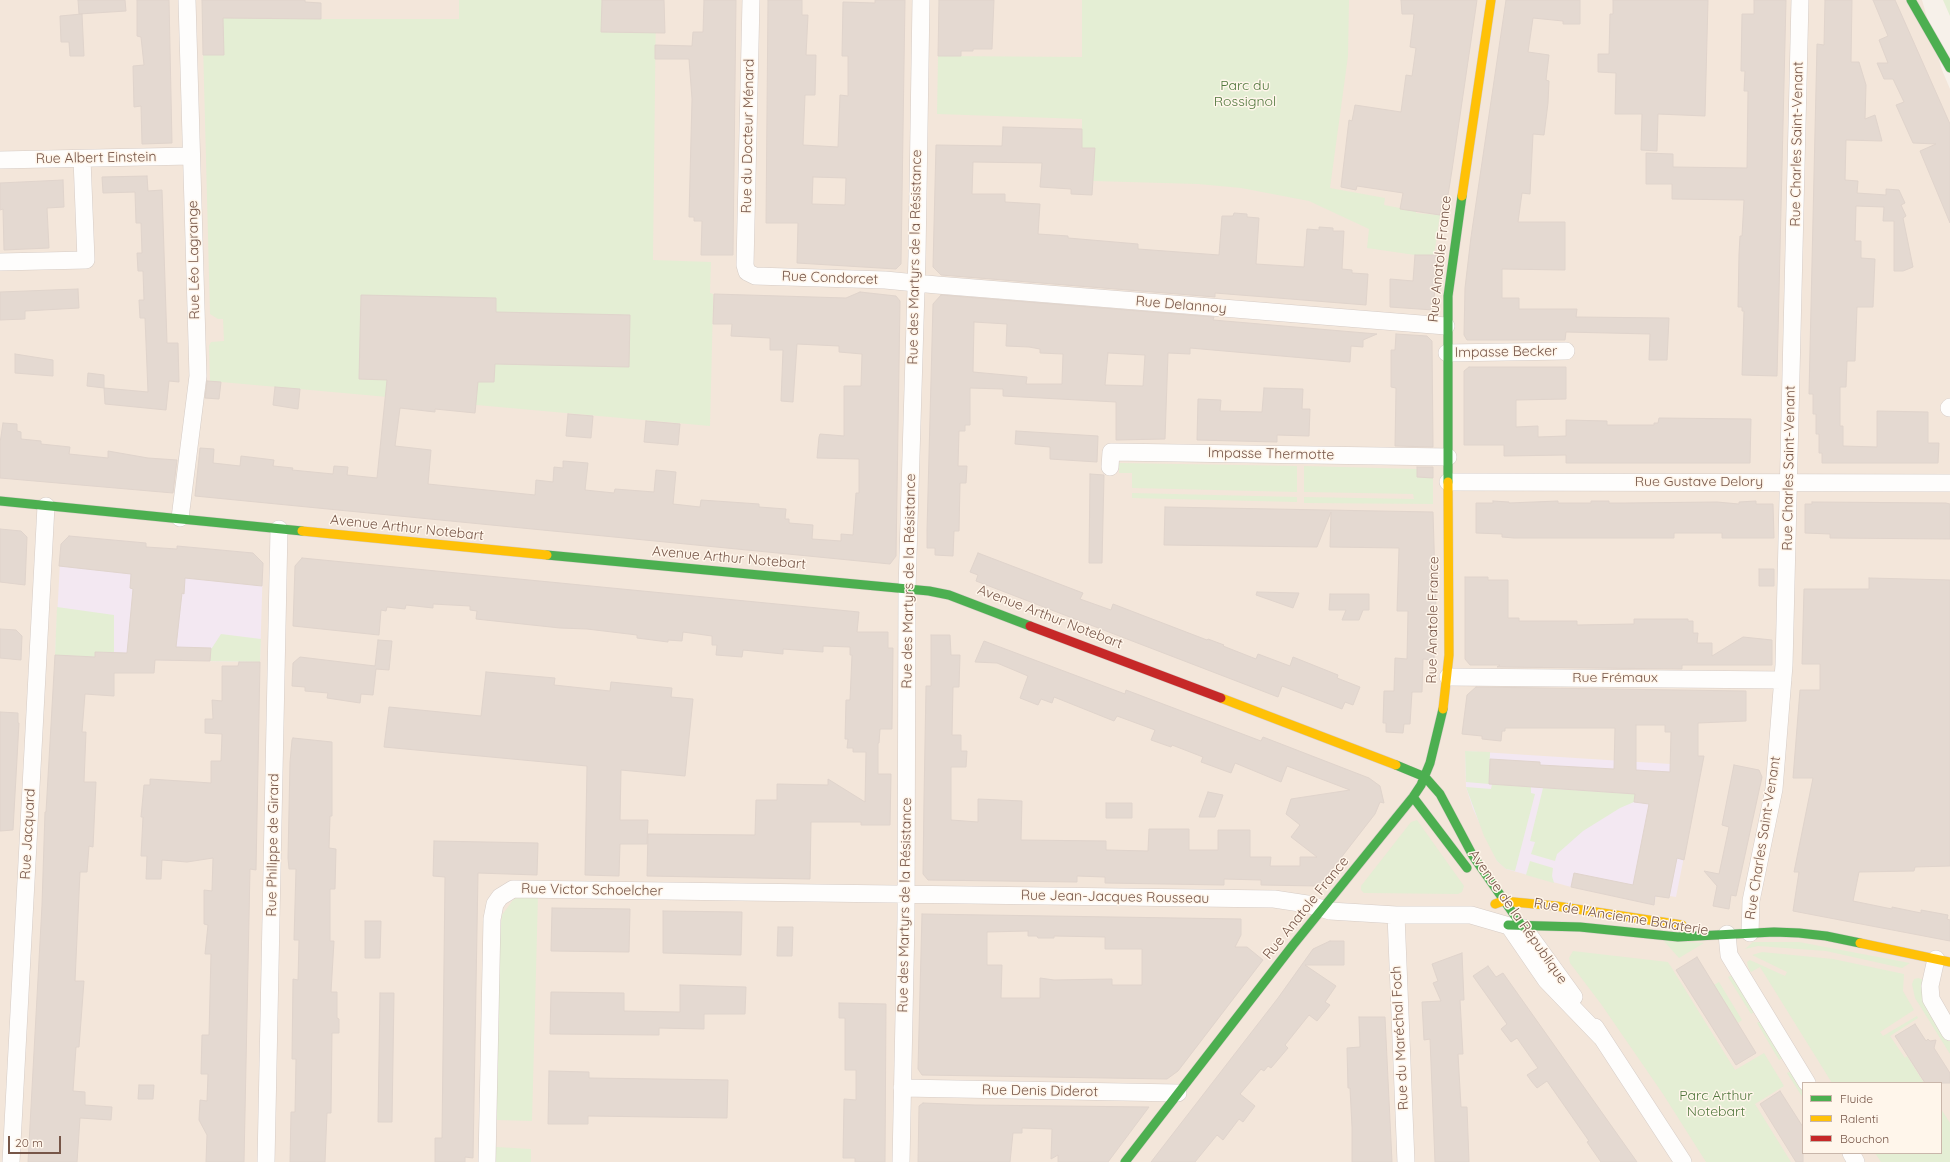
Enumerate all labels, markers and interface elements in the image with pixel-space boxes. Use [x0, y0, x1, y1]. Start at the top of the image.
street label: Rue du Docteur Ménard [738, 59, 758, 213]
street label: Rue Charles Saint-Venant [1787, 61, 1807, 227]
park label: Parc du Rossignol [1214, 78, 1276, 110]
street label: Rue Albert Einstein [35, 149, 157, 167]
street label: Rue des Martyrs de la Résistance [905, 149, 925, 365]
street label: Rue Anatole France [1425, 195, 1455, 323]
street label: Rue Léo Lagrange [185, 200, 203, 320]
street label: Rue Condorcet [781, 268, 879, 288]
street label: Rue Delannoy [1135, 293, 1227, 317]
street label: Impasse Becker [1454, 343, 1558, 361]
street label: Rue Charles Saint-Venant [1779, 385, 1799, 551]
street label: Impasse Thermotte [1208, 444, 1334, 464]
street label: Rue des Martyrs de la Résistance [899, 473, 919, 689]
street label: Rue Gustave Delory [1635, 474, 1763, 490]
street label: Avenue Arthur Notebart [329, 512, 485, 544]
street label: Avenue Arthur Notebart [651, 543, 807, 573]
street label: Rue Anatole France [1423, 556, 1443, 684]
street label: Avenue Arthur Notebart [975, 581, 1125, 653]
street label: Rue Frémaux [1572, 670, 1658, 686]
street label: Rue Charles Saint-Venant [1742, 755, 1784, 921]
street label: Rue Philippe de Girard [263, 773, 283, 917]
street label: Rue Jacquard [17, 788, 39, 880]
street label: Rue des Martyrs de la Résistance [895, 797, 915, 1013]
street label: Avenue de la République [1465, 847, 1571, 987]
street label: Rue Anatole France [1259, 853, 1353, 963]
street label: Rue Victor Schoelcher [521, 880, 663, 900]
street label: Rue Jean-Jacques Rousseau [1021, 887, 1209, 907]
street label: Rue de l'Ancienne Balaterie [1533, 895, 1709, 939]
street label: Rue du Maréchal Foch [1388, 965, 1412, 1111]
street label: Rue Denis Diderot [982, 1082, 1098, 1100]
legend [1802, 1082, 1942, 1154]
park label: Parc Arthur Notebart [1679, 1088, 1753, 1120]
text: Fluide [1840, 1091, 1873, 1106]
text: Ralenti [1840, 1111, 1878, 1126]
scale bar [10, 1128, 63, 1154]
text: Bouchon [1840, 1131, 1889, 1146]
text: 20 m [15, 1135, 43, 1150]

